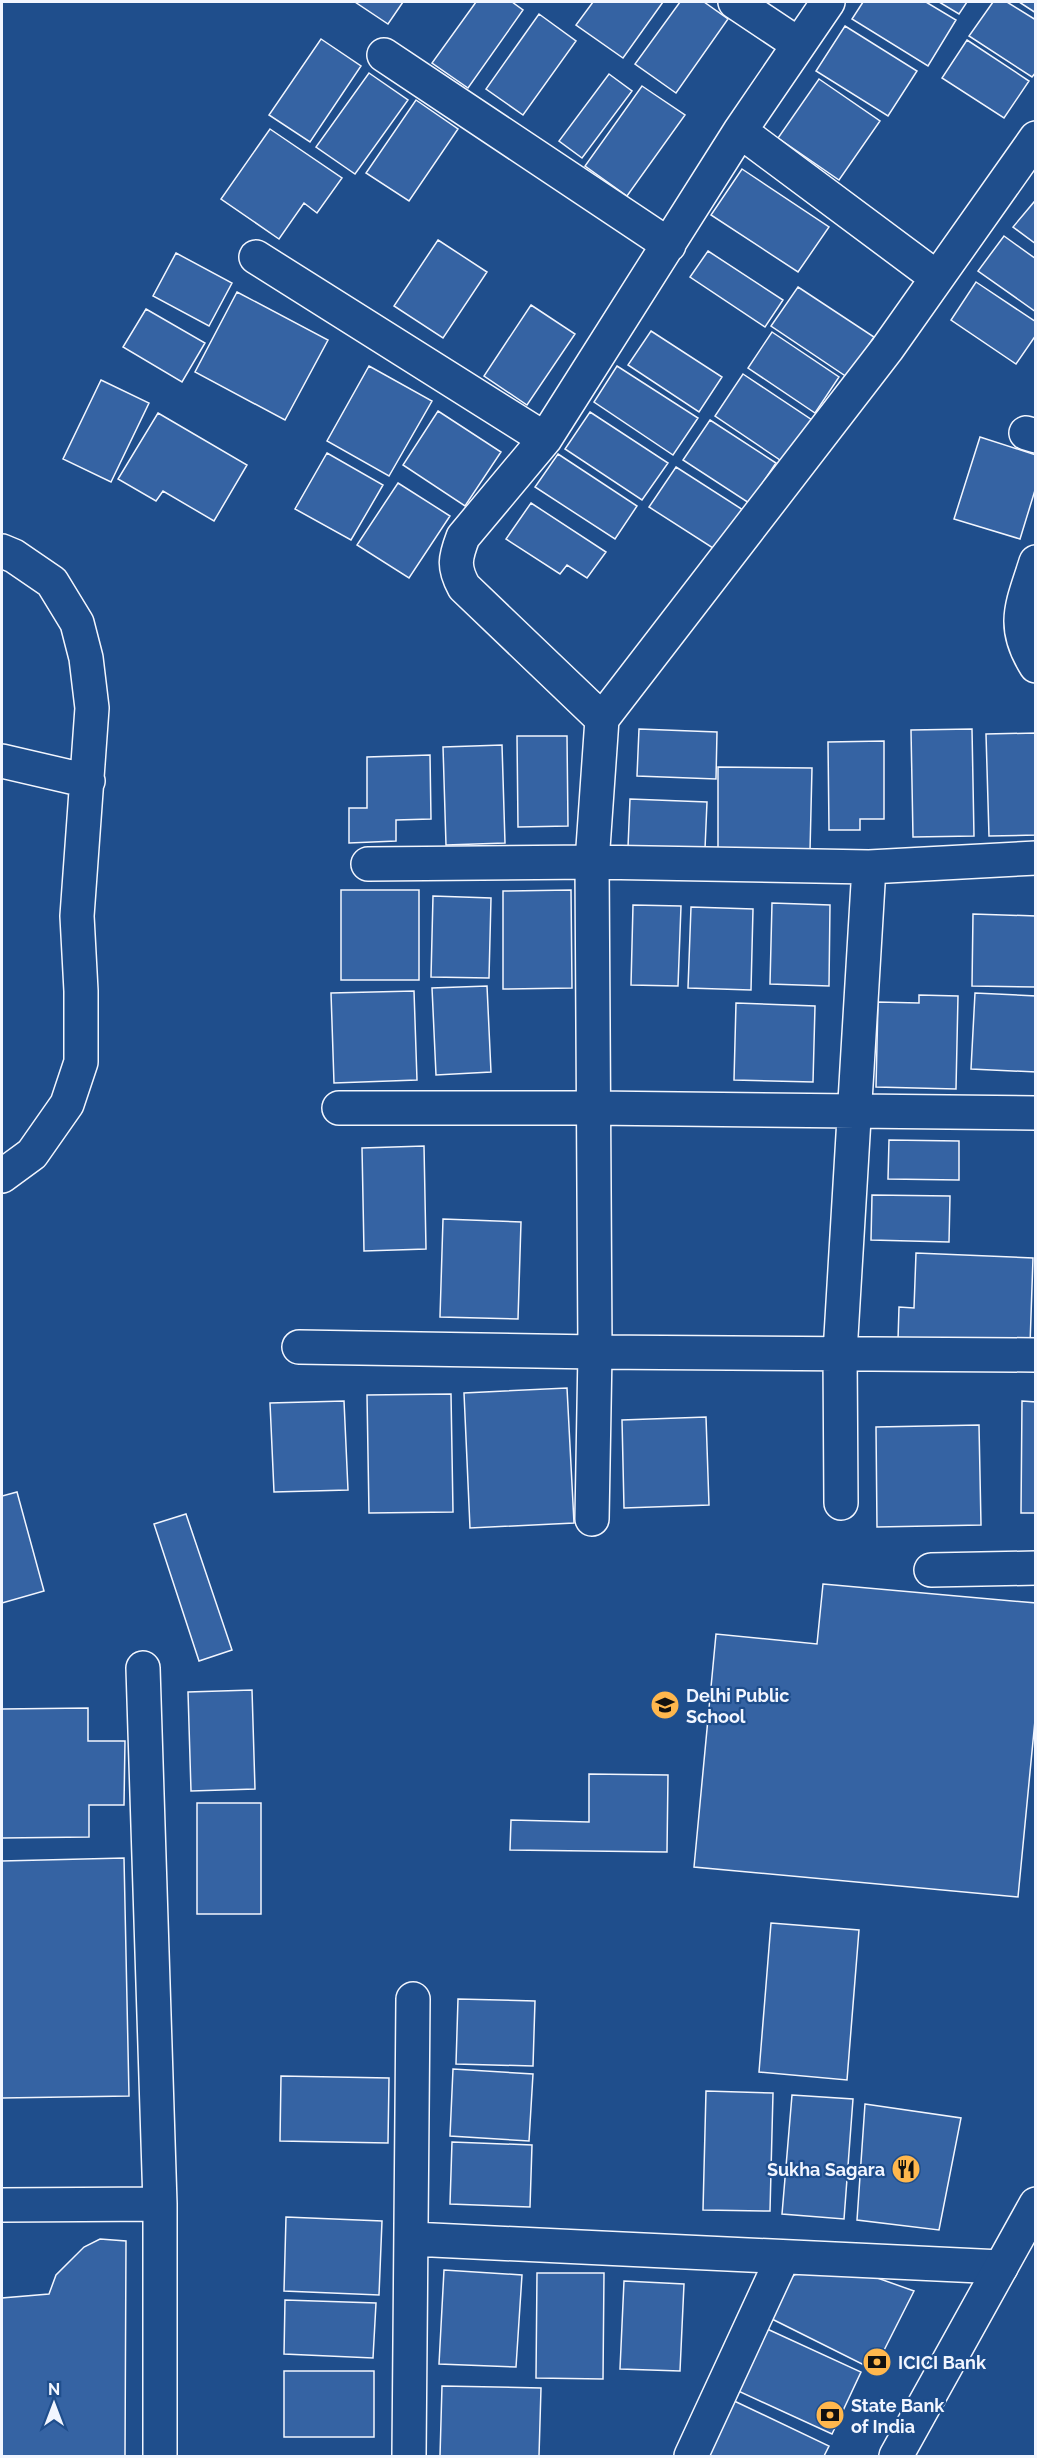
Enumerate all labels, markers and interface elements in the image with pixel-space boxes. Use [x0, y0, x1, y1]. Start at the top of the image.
place label: Delhi Public School [686, 1685, 789, 1727]
school or university icon: Delhi Public School [649, 1689, 681, 1721]
restaurant icon: Sukha Sagara [890, 2153, 922, 2185]
place label: Sukha Sagara [767, 2159, 885, 2180]
bank icon: ICICI Bank [861, 2346, 893, 2378]
place label: ICICI Bank [898, 2352, 987, 2373]
north arrow [24, 2374, 84, 2434]
text: N [48, 2380, 60, 2399]
place label: State Bank of India [851, 2395, 945, 2437]
bank icon: State Bank of India [814, 2399, 846, 2431]

